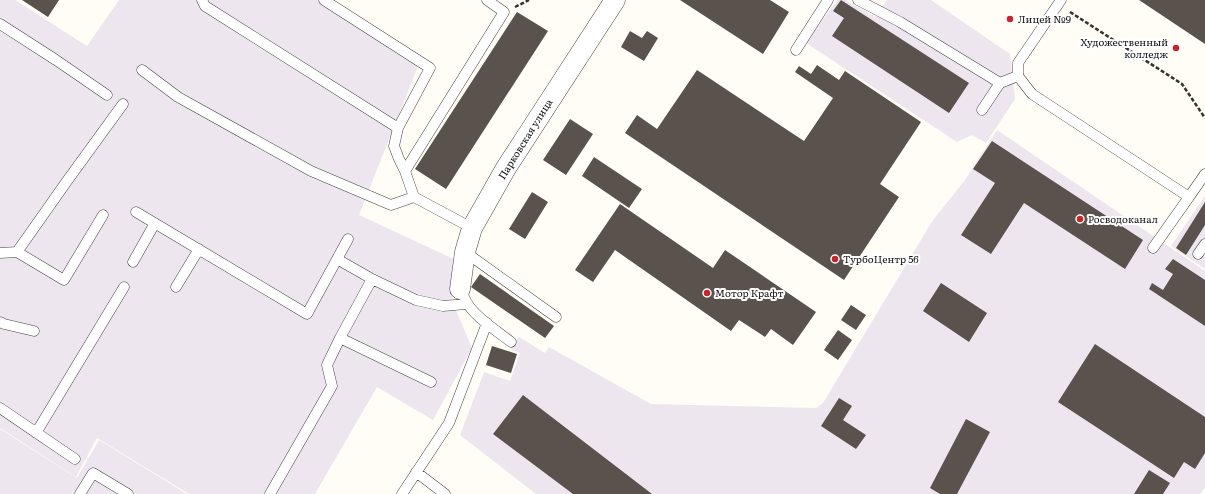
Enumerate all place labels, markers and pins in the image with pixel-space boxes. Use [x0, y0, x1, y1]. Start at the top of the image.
place label: Лицей №9 [1018, 11, 1071, 26]
marker: Лицей №9 [1005, 14, 1015, 24]
place label: Художественный колледж [1080, 34, 1168, 61]
marker: Художественный колледж [1171, 43, 1181, 53]
place label: Росводоканал [1088, 211, 1158, 226]
marker: Росводоканал [1075, 214, 1085, 224]
place label: ТурбоЦентр 56 [843, 251, 919, 266]
marker: ТурбоЦентр 56 [830, 254, 840, 264]
place label: Мотор Крафт [715, 285, 784, 300]
marker: Мотор Крафт [702, 288, 712, 298]

